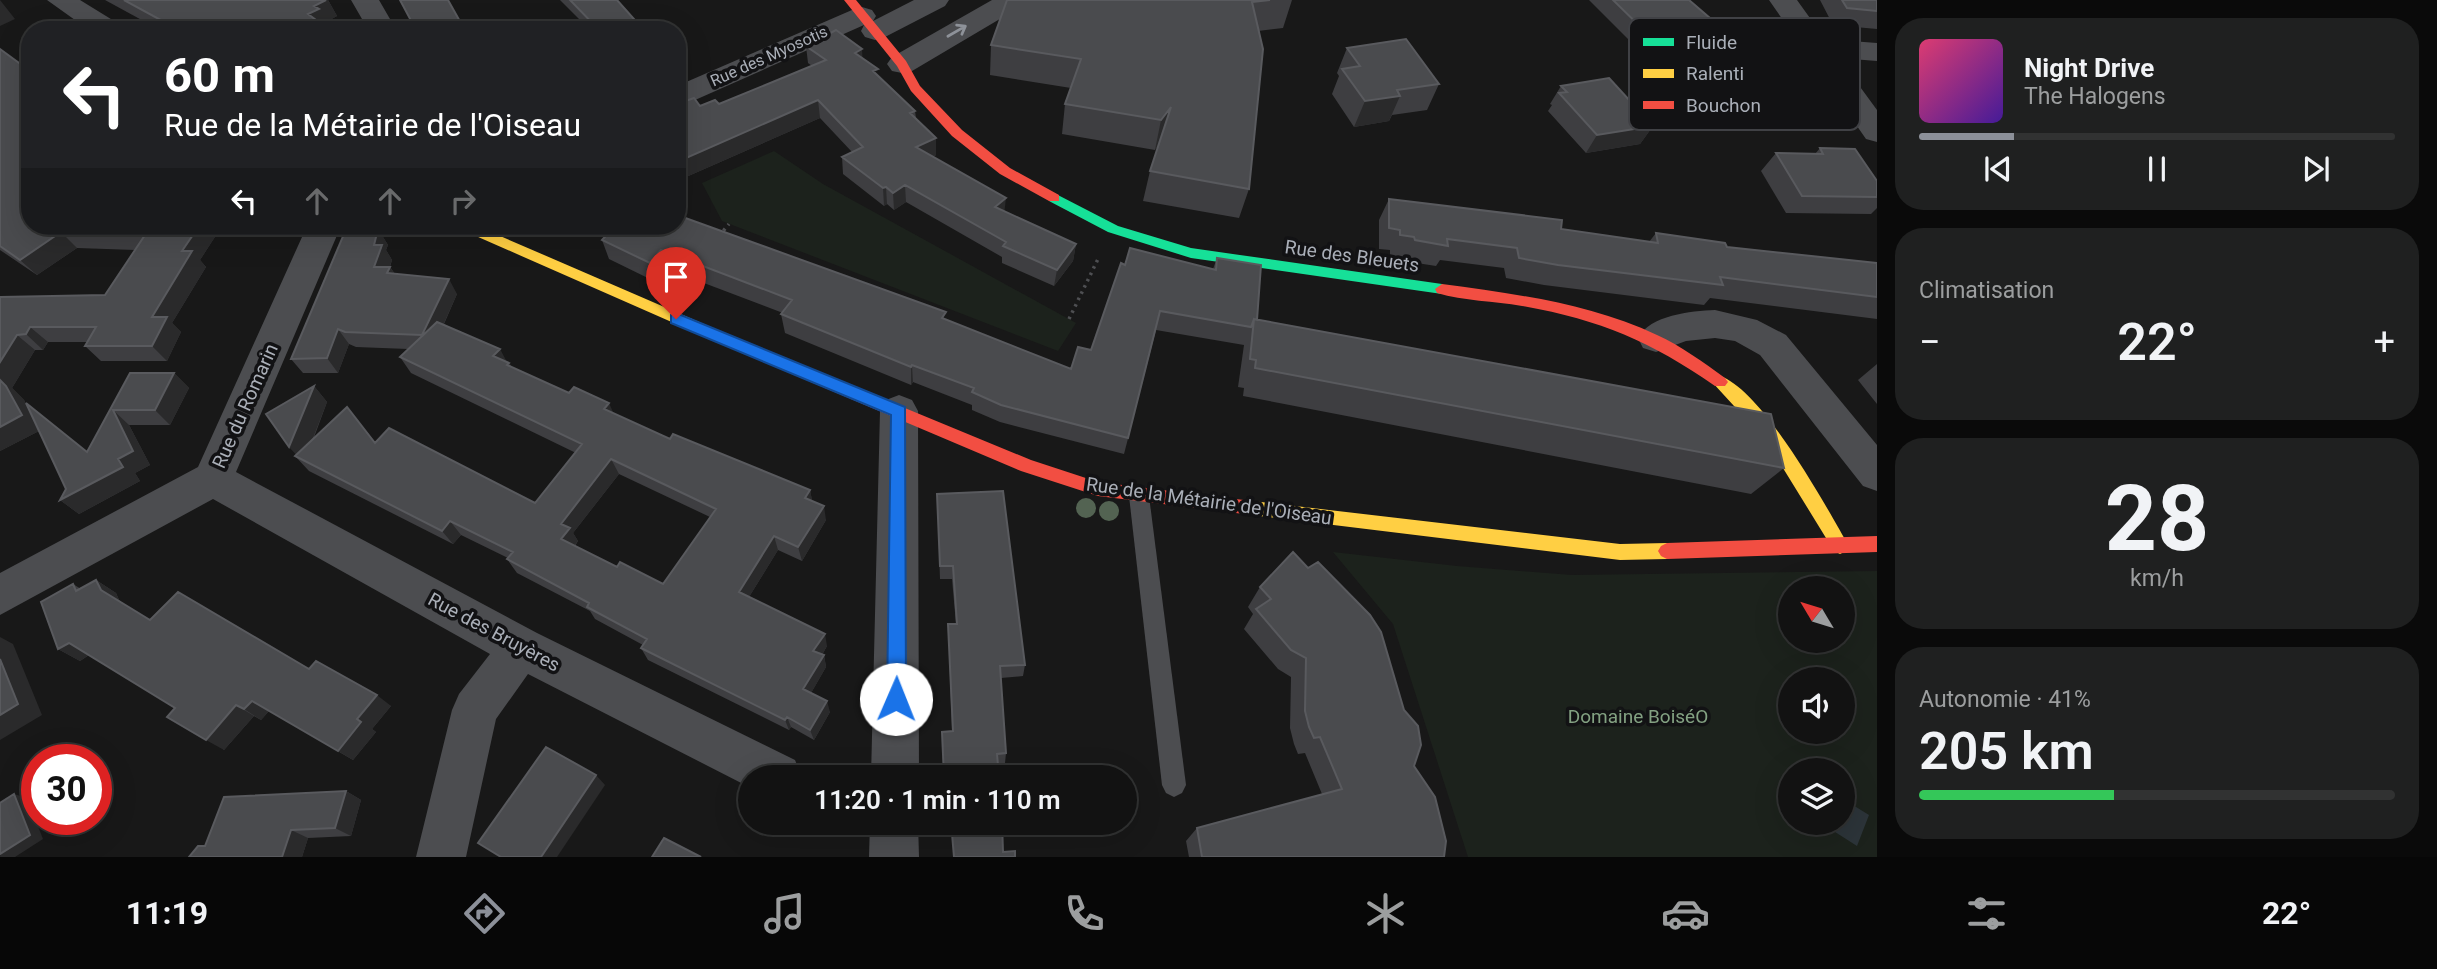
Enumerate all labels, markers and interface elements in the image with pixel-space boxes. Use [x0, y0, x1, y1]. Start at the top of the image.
legend [1629, 18, 1860, 130]
street label: Rue des Myosotis [707, 22, 831, 90]
one-way arrow [946, 24, 966, 38]
text: Fluide [1686, 31, 1737, 54]
text: 60 m [164, 47, 275, 104]
icon: left [49, 49, 140, 140]
text: Night Drive [2024, 53, 2154, 83]
text: Ralenti [1686, 62, 1744, 85]
text: The Halogens [2024, 83, 2166, 110]
text: Bouchon [1686, 94, 1761, 117]
text: Rue de la Métairie de l'Oiseau [164, 106, 581, 144]
icon: previous [1979, 150, 2017, 188]
icon: pause [2138, 150, 2176, 188]
icon: next [2297, 150, 2335, 188]
icon: left [225, 182, 263, 220]
icon: ahead [298, 182, 336, 220]
icon: ahead [371, 182, 409, 220]
icon: right [444, 182, 482, 220]
street label: Rue des Bleuets [1283, 235, 1421, 277]
pin [646, 247, 706, 319]
icon: arrive [657, 258, 695, 296]
text: Climatisation [1919, 277, 2054, 304]
text: 22° [2117, 312, 2197, 373]
text: − [1919, 320, 1941, 364]
text: + [2373, 320, 2395, 364]
street label: Rue du Romarin [207, 340, 283, 472]
text: 28 [2105, 466, 2209, 572]
street label: Rue de la Métairie de l'Oiseau [1085, 472, 1333, 530]
text: km/h [2130, 565, 2184, 592]
north arrow [1778, 576, 1855, 653]
map controls [1778, 576, 1855, 835]
street label: Rue des Bruyères [424, 588, 564, 676]
position arrow [859, 662, 933, 736]
button: sound [1778, 667, 1855, 744]
text: Autonomie · 41% [1919, 686, 2091, 713]
park label: Domaine BoiséO [1568, 705, 1708, 728]
text: 205 km [1919, 721, 2094, 782]
speed limit sign: 30 [21, 744, 112, 835]
button: layers [1778, 758, 1855, 835]
text: 11:20 · 1 min · 110 m [814, 785, 1061, 815]
icon: directions [460, 889, 509, 938]
icon: music [760, 889, 809, 938]
icon: phone [1060, 889, 1109, 938]
icon: climate [1361, 889, 1410, 938]
icon: car [1661, 889, 1710, 938]
icon: filters [1962, 889, 2011, 938]
text: 11:19 [126, 894, 208, 932]
text: 22° [2262, 894, 2311, 932]

